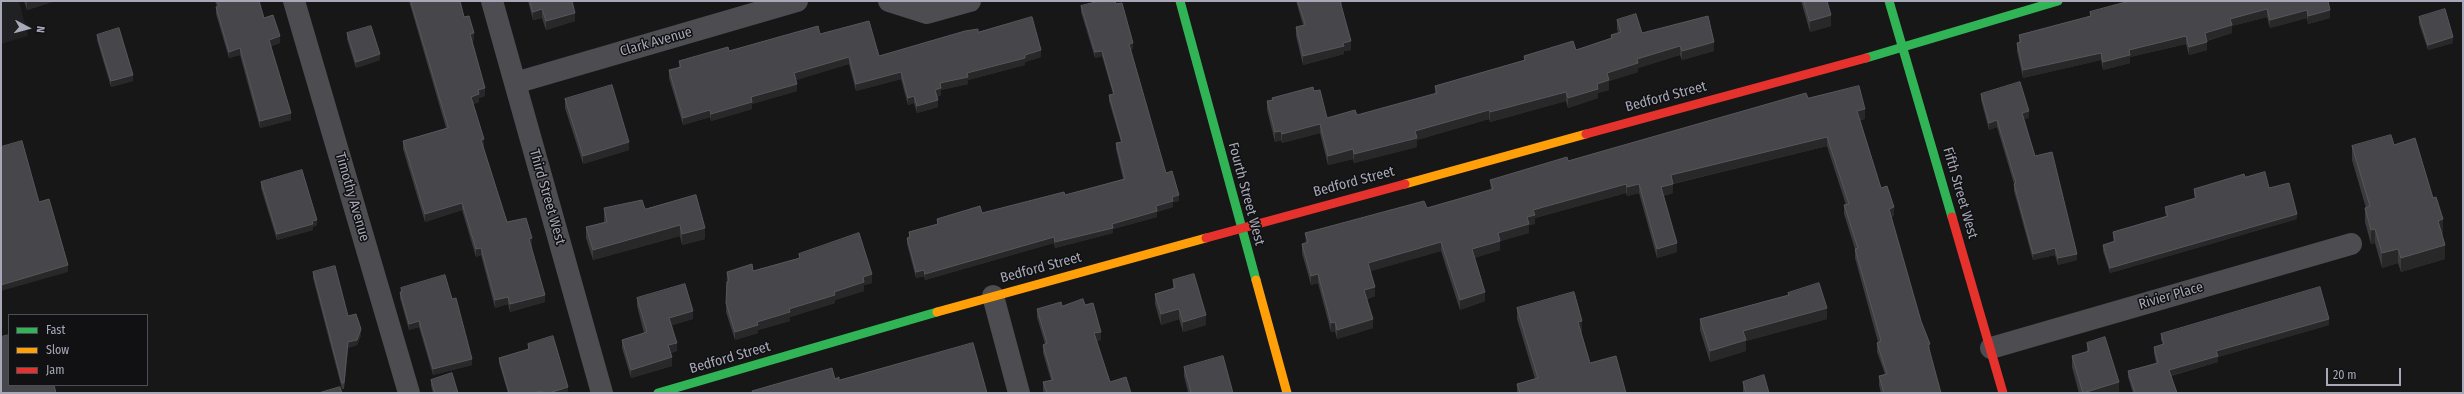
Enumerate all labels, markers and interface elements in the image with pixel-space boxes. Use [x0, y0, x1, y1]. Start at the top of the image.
north arrow [8, 8, 48, 48]
street label: Clark Avenue [618, 24, 694, 60]
text: N [34, 25, 47, 33]
street label: Bedford Street [1624, 78, 1708, 116]
street label: Fourth Street West [1224, 141, 1268, 247]
street label: Fifth Street West [1939, 145, 1981, 241]
street label: Third Street West [525, 147, 569, 247]
street label: Timothy Avenue [331, 151, 373, 243]
street label: Bedford Street [1312, 163, 1396, 201]
street label: Bedford Street [999, 249, 1083, 287]
street label: Rivier Place [2137, 279, 2205, 313]
legend [8, 314, 148, 386]
text: Fast [46, 323, 65, 337]
street label: Bedford Street [688, 338, 772, 378]
text: Slow [46, 343, 69, 357]
scale bar [2328, 360, 2403, 386]
text: Jam [46, 363, 64, 377]
text: 20 m [2333, 368, 2357, 382]

